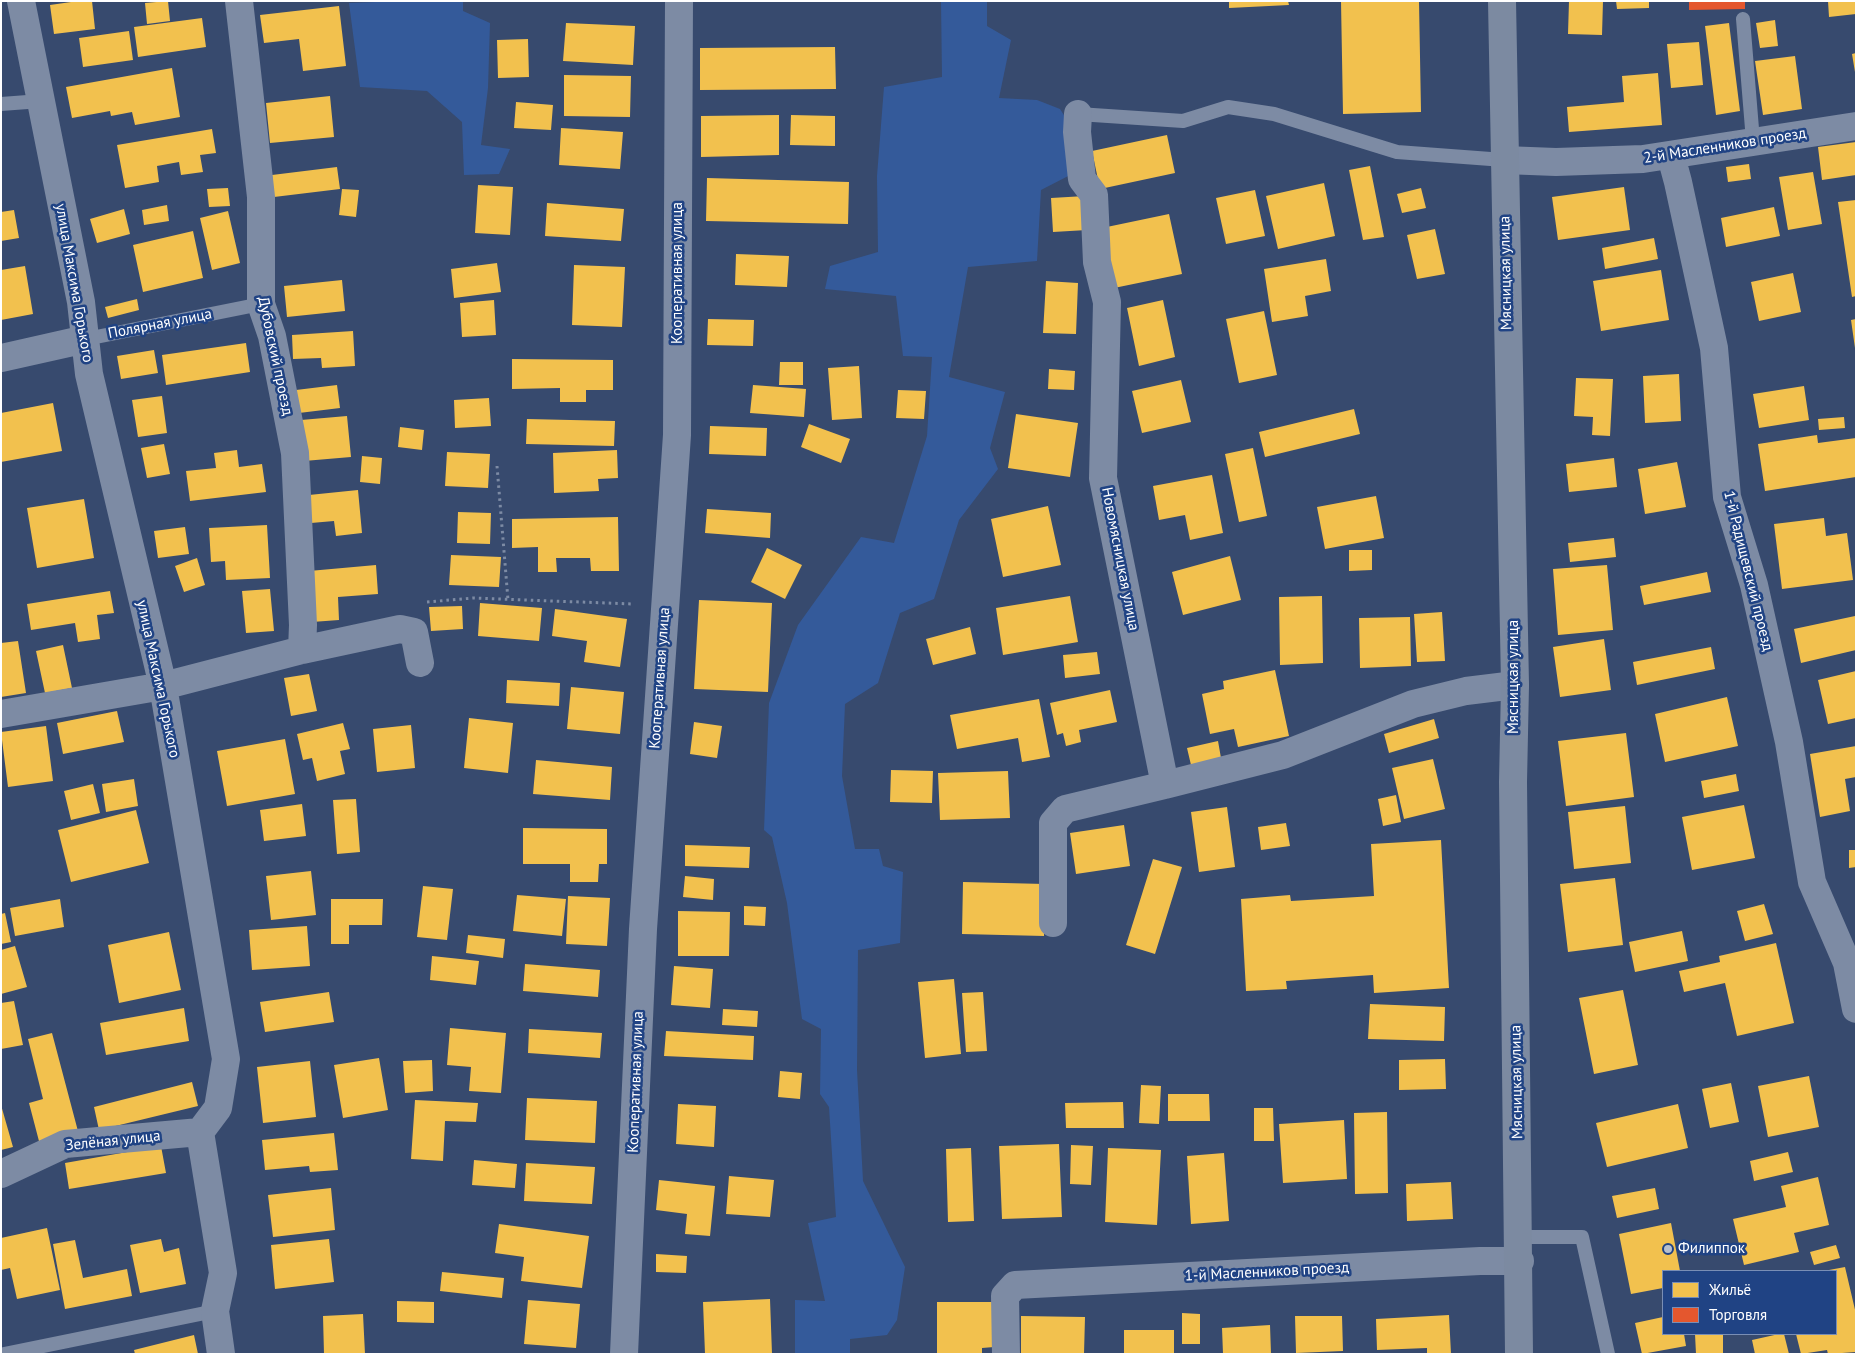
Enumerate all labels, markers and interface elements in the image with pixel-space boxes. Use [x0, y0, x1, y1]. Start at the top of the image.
street label: 2-й Масленников проезд [1642, 124, 1808, 168]
street label: улица Максима Горького [51, 202, 97, 364]
street label: Кооперативная улица [669, 202, 687, 344]
street label: Мясницкая улица [1496, 216, 1516, 330]
street label: Дубовский проезд [254, 295, 296, 417]
street label: Полярная улица [107, 305, 213, 343]
street label: Новомясницкая улица [1097, 486, 1143, 632]
street label: 1-й Радищевский проезд [1719, 489, 1777, 653]
street label: улица Максима Горького [132, 598, 184, 760]
street label: Кооперативная улица [646, 607, 674, 749]
street label: Мясницкая улица [1505, 620, 1523, 734]
street label: Кооперативная улица [625, 1011, 647, 1153]
street label: Мясницкая улица [1507, 1025, 1527, 1139]
street label: Зелёная улица [65, 1127, 161, 1155]
place label: Филиппок [1678, 1240, 1745, 1258]
marker: Филиппок [1662, 1243, 1674, 1255]
street label: 1-й Масленников проезд [1184, 1259, 1350, 1285]
legend [1662, 1270, 1837, 1335]
text: Жильё [1709, 1280, 1751, 1299]
text: Торговля [1709, 1305, 1767, 1324]

